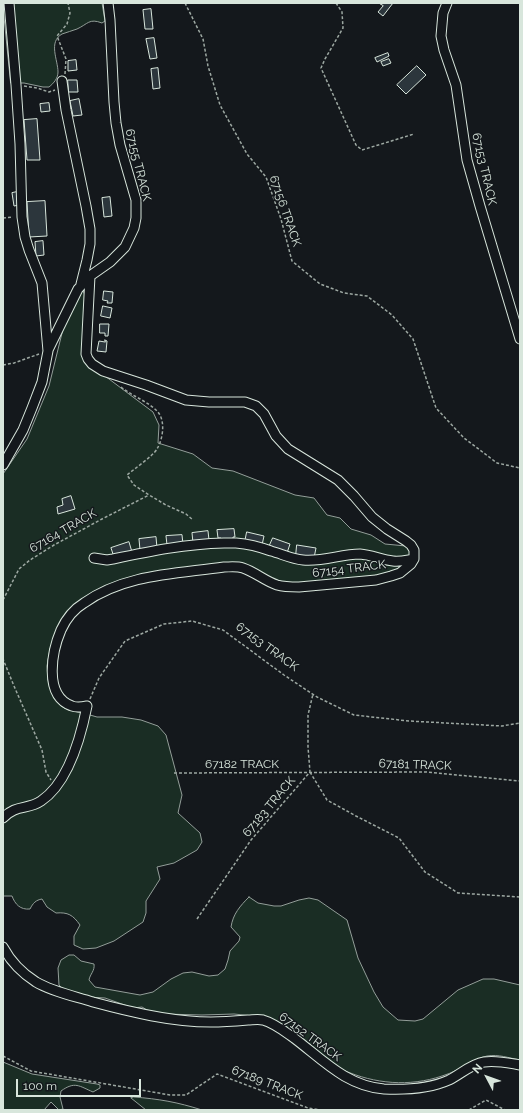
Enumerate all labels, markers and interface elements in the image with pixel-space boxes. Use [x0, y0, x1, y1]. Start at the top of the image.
street label: 67155 TRACK [122, 127, 154, 203]
street label: 67153 TRACK [469, 131, 499, 207]
street label: 67156 TRACK [266, 173, 304, 249]
street label: 67164 TRACK [27, 506, 99, 556]
street label: 67154 TRACK [311, 557, 387, 581]
street label: 67153 TRACK [233, 620, 301, 674]
street label: 67182 TRACK [205, 757, 279, 771]
street label: 67181 TRACK [378, 757, 452, 773]
street label: 67183 TRACK [240, 774, 298, 840]
street label: 67152 TRACK [276, 1010, 344, 1064]
north arrow [467, 1057, 507, 1097]
text: N [470, 1061, 485, 1076]
street label: 67189 TRACK [229, 1063, 305, 1103]
scale bar [18, 1071, 143, 1097]
text: 100 m [23, 1079, 57, 1093]

